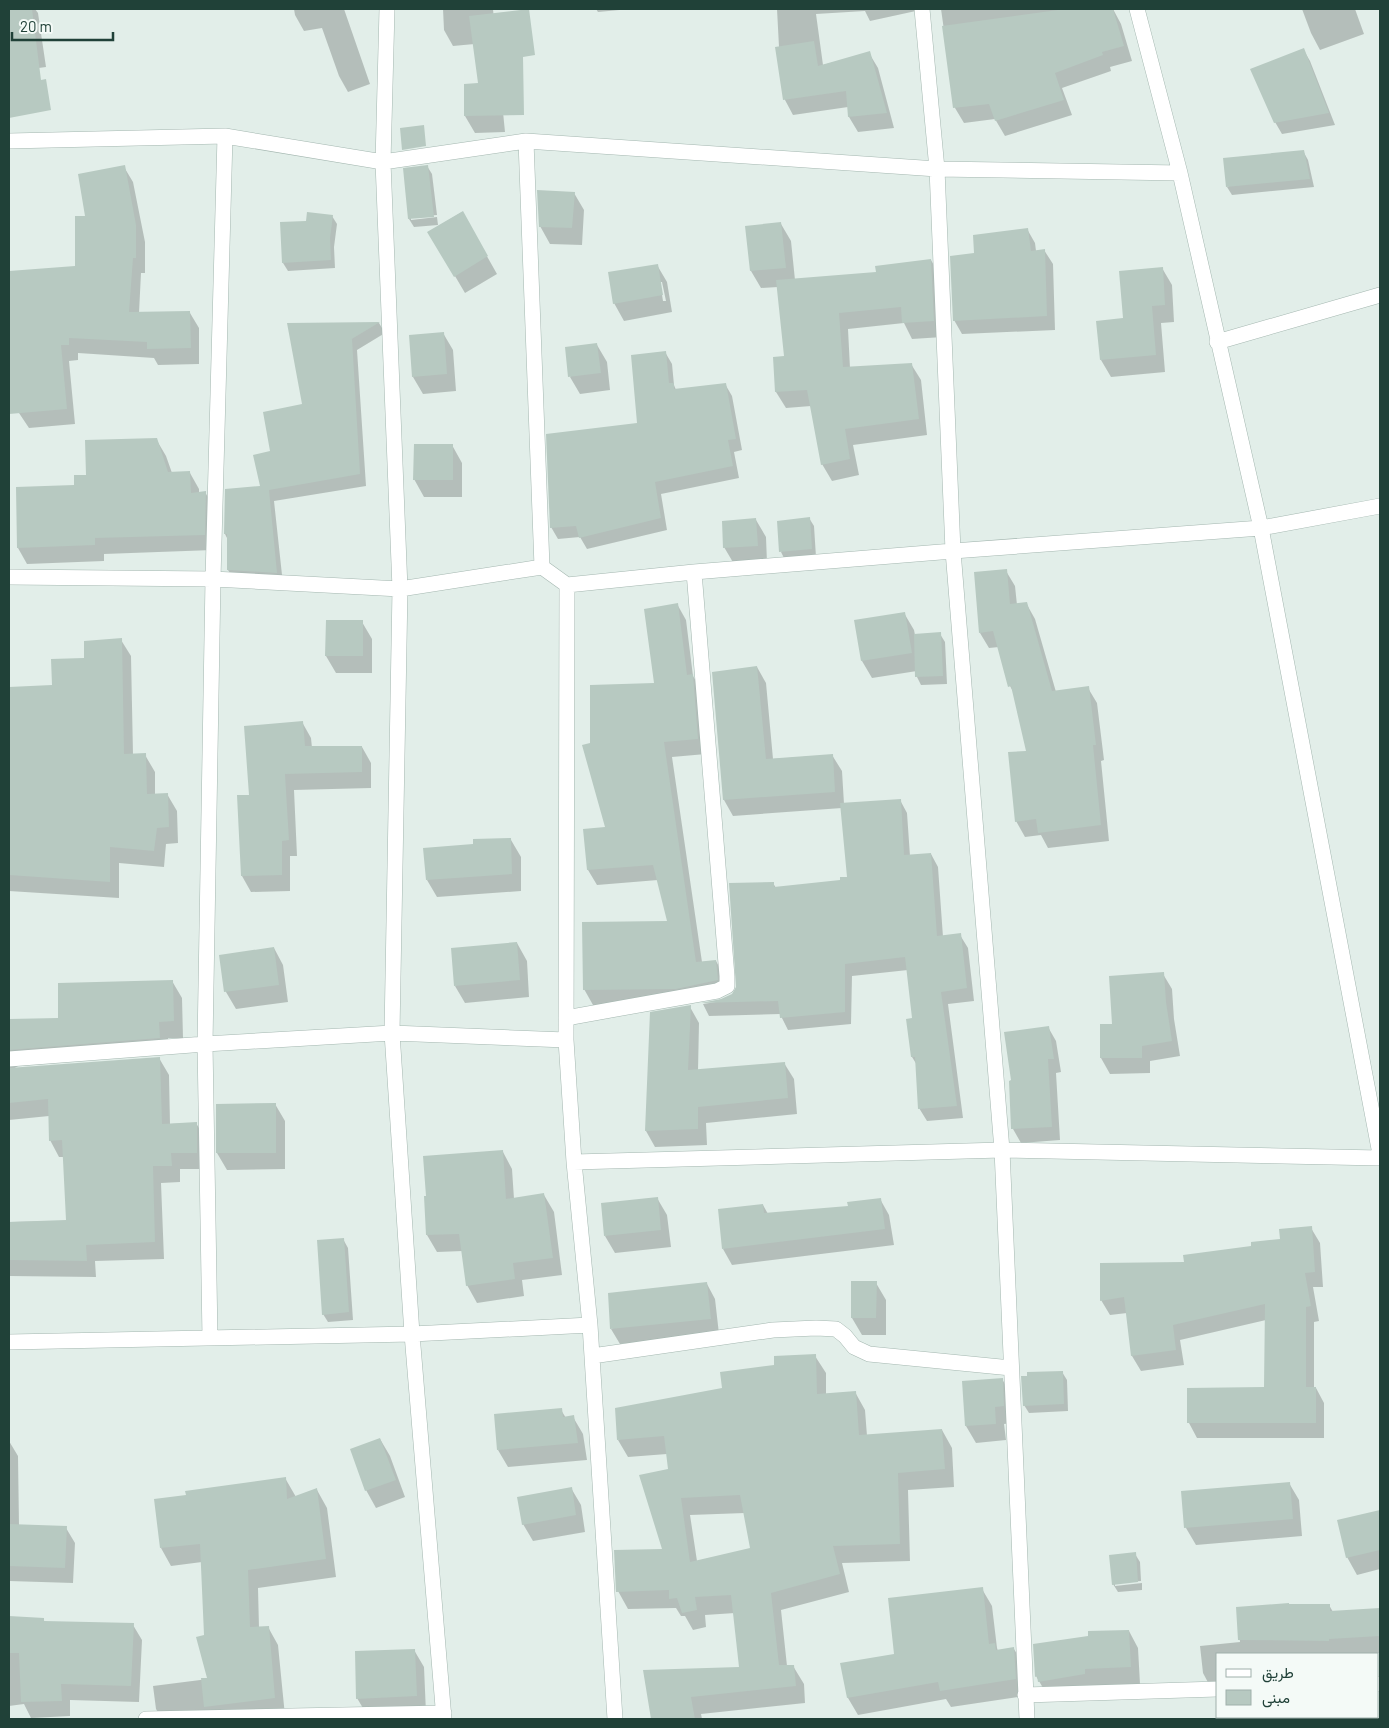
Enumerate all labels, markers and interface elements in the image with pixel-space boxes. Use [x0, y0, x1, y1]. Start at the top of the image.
scale bar [12, 10, 114, 42]
text: 20 m [20, 17, 52, 35]
legend [1216, 1653, 1379, 1718]
text: طريق [1262, 1663, 1294, 1683]
text: مبنى [1262, 1688, 1290, 1708]

